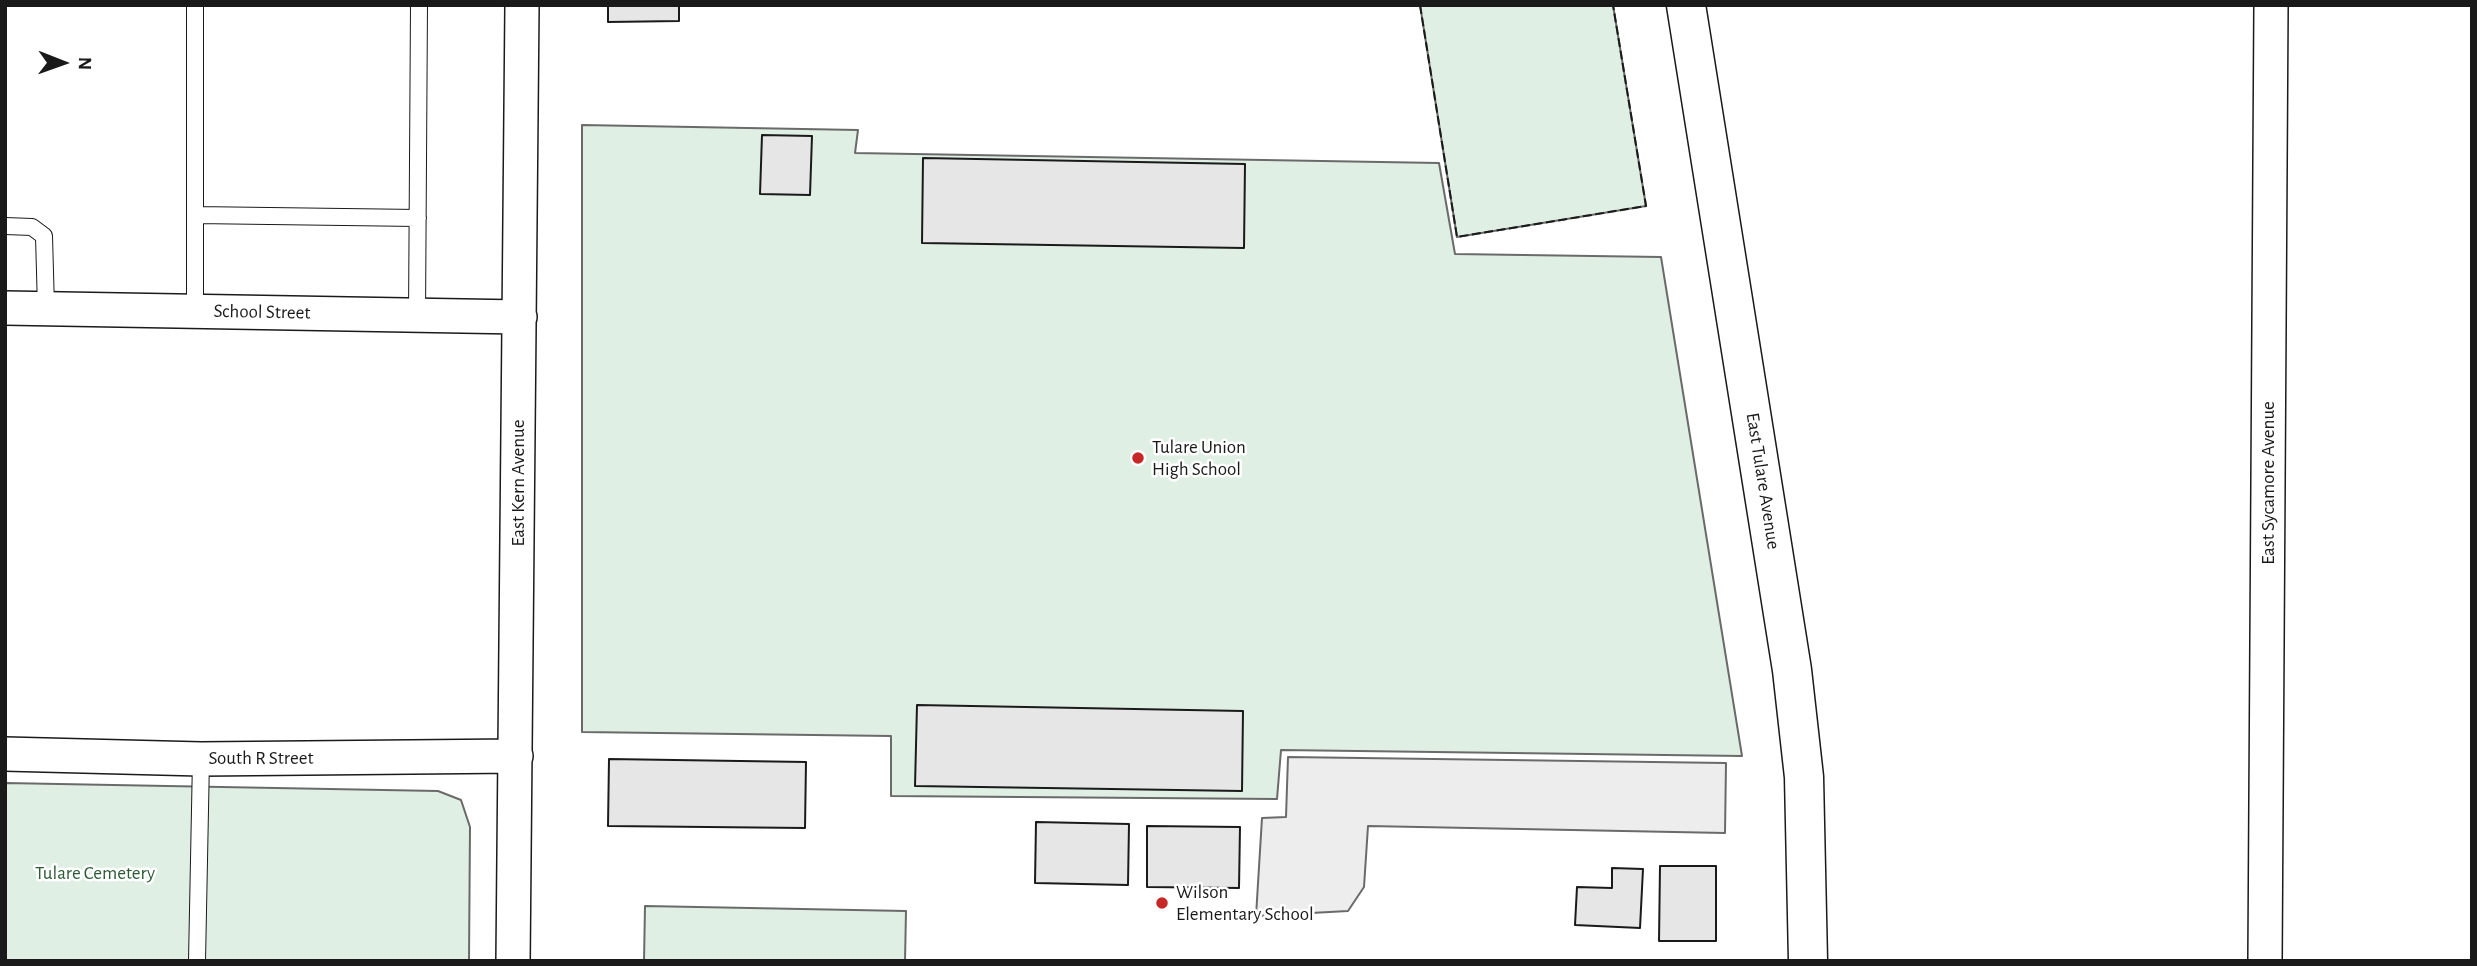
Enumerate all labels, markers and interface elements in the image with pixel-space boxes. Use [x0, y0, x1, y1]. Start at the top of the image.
north arrow [28, 28, 98, 98]
text: N [75, 57, 94, 70]
street label: School Street [213, 300, 311, 324]
street label: East Sycamore Avenue [2257, 401, 2279, 565]
street label: East Tulare Avenue [1741, 411, 1785, 551]
street label: East Kern Avenue [507, 420, 529, 546]
place label: Tulare Union High School [1152, 436, 1246, 480]
marker: Tulare Union High School [1130, 450, 1146, 466]
street label: South R Street [208, 747, 314, 769]
park label: Tulare Cemetery [35, 862, 155, 884]
place label: Wilson Elementary School [1176, 881, 1314, 925]
marker: Wilson Elementary School [1154, 895, 1170, 911]

